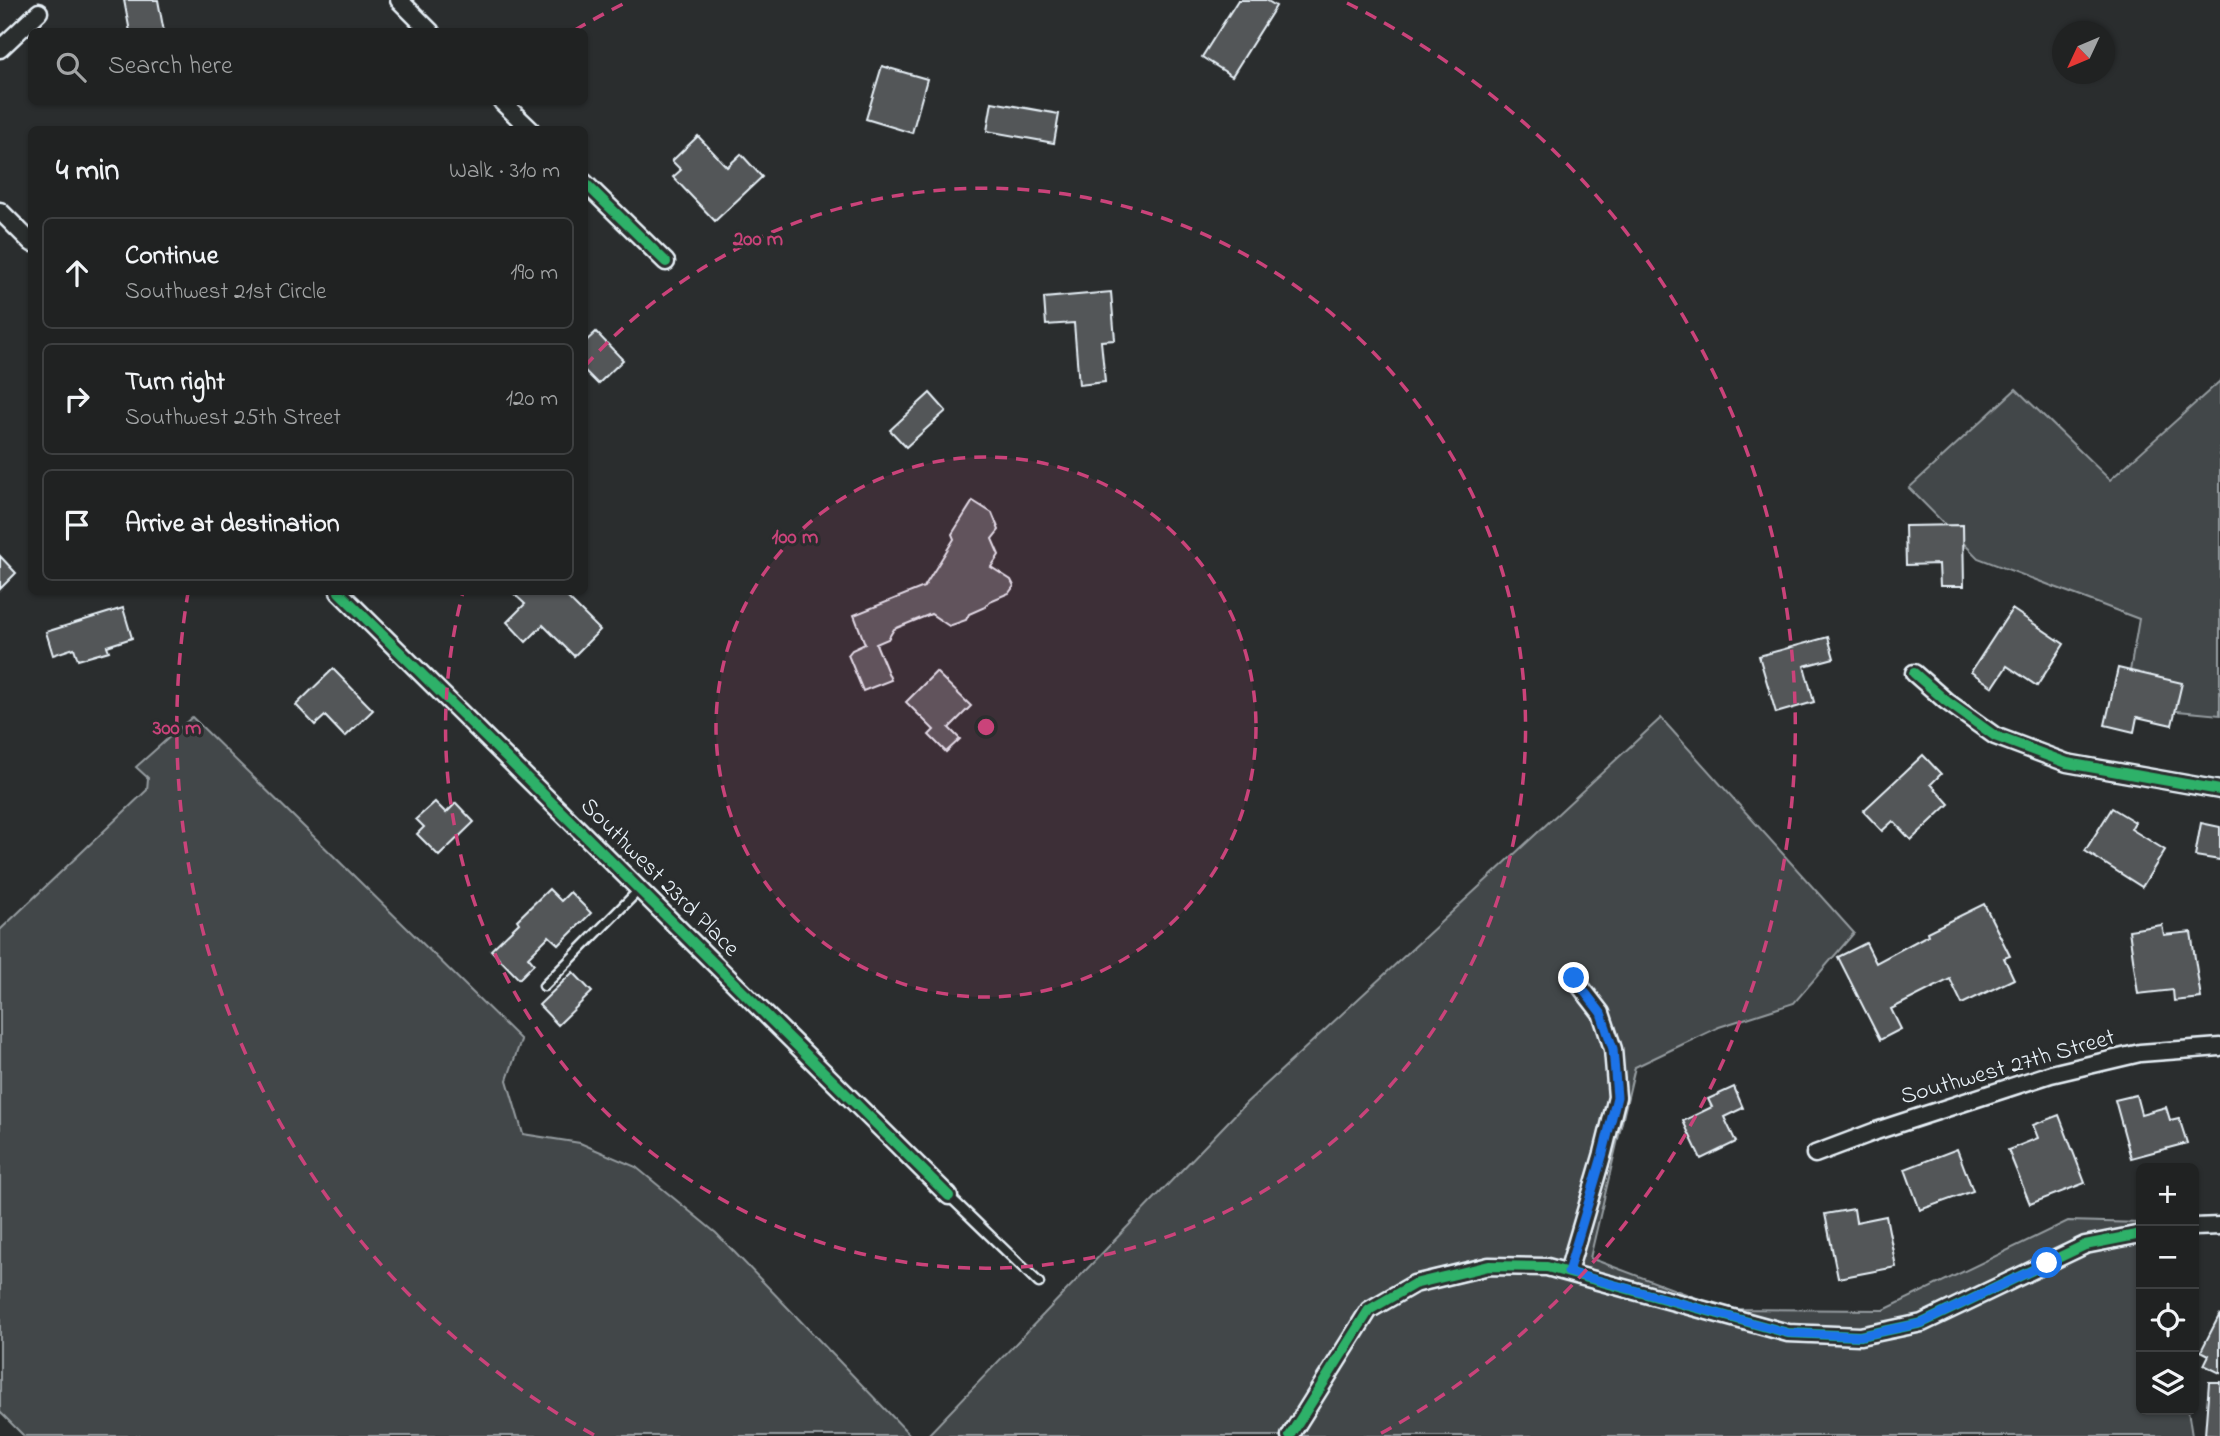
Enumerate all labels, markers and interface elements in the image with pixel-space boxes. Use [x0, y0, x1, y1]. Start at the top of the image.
north arrow [2052, 21, 2115, 84]
search box [28, 28, 588, 105]
icon: search [52, 48, 90, 86]
text: Search here [108, 48, 233, 86]
text: 4 min [56, 150, 119, 194]
text: Walk · 310 m [449, 155, 560, 188]
text: 200 m [732, 225, 783, 255]
text: Continue [125, 238, 218, 276]
icon: ahead [58, 254, 96, 292]
text: 190 m [510, 257, 558, 290]
text: Southwest 21st Circle [125, 276, 326, 309]
text: Turn right [125, 364, 225, 402]
icon: right [58, 380, 96, 418]
text: 120 m [506, 383, 558, 416]
text: Southwest 25th Street [125, 402, 341, 435]
icon: arrive [58, 506, 96, 544]
text: Arrive at destination [125, 506, 340, 544]
text: 100 m [772, 523, 818, 553]
text: 300 m [152, 714, 201, 744]
centre of rings [974, 715, 998, 739]
street label: Southwest 23rd Place [571, 790, 747, 966]
route end [1558, 962, 1589, 993]
street label: Southwest 27th Street [1897, 1021, 2119, 1115]
map controls [2136, 1163, 2199, 1415]
button: + [2136, 1163, 2199, 1226]
button: − [2136, 1226, 2199, 1289]
route start [2031, 1247, 2062, 1278]
button: locate [2136, 1289, 2199, 1352]
button: layers [2136, 1352, 2199, 1415]

